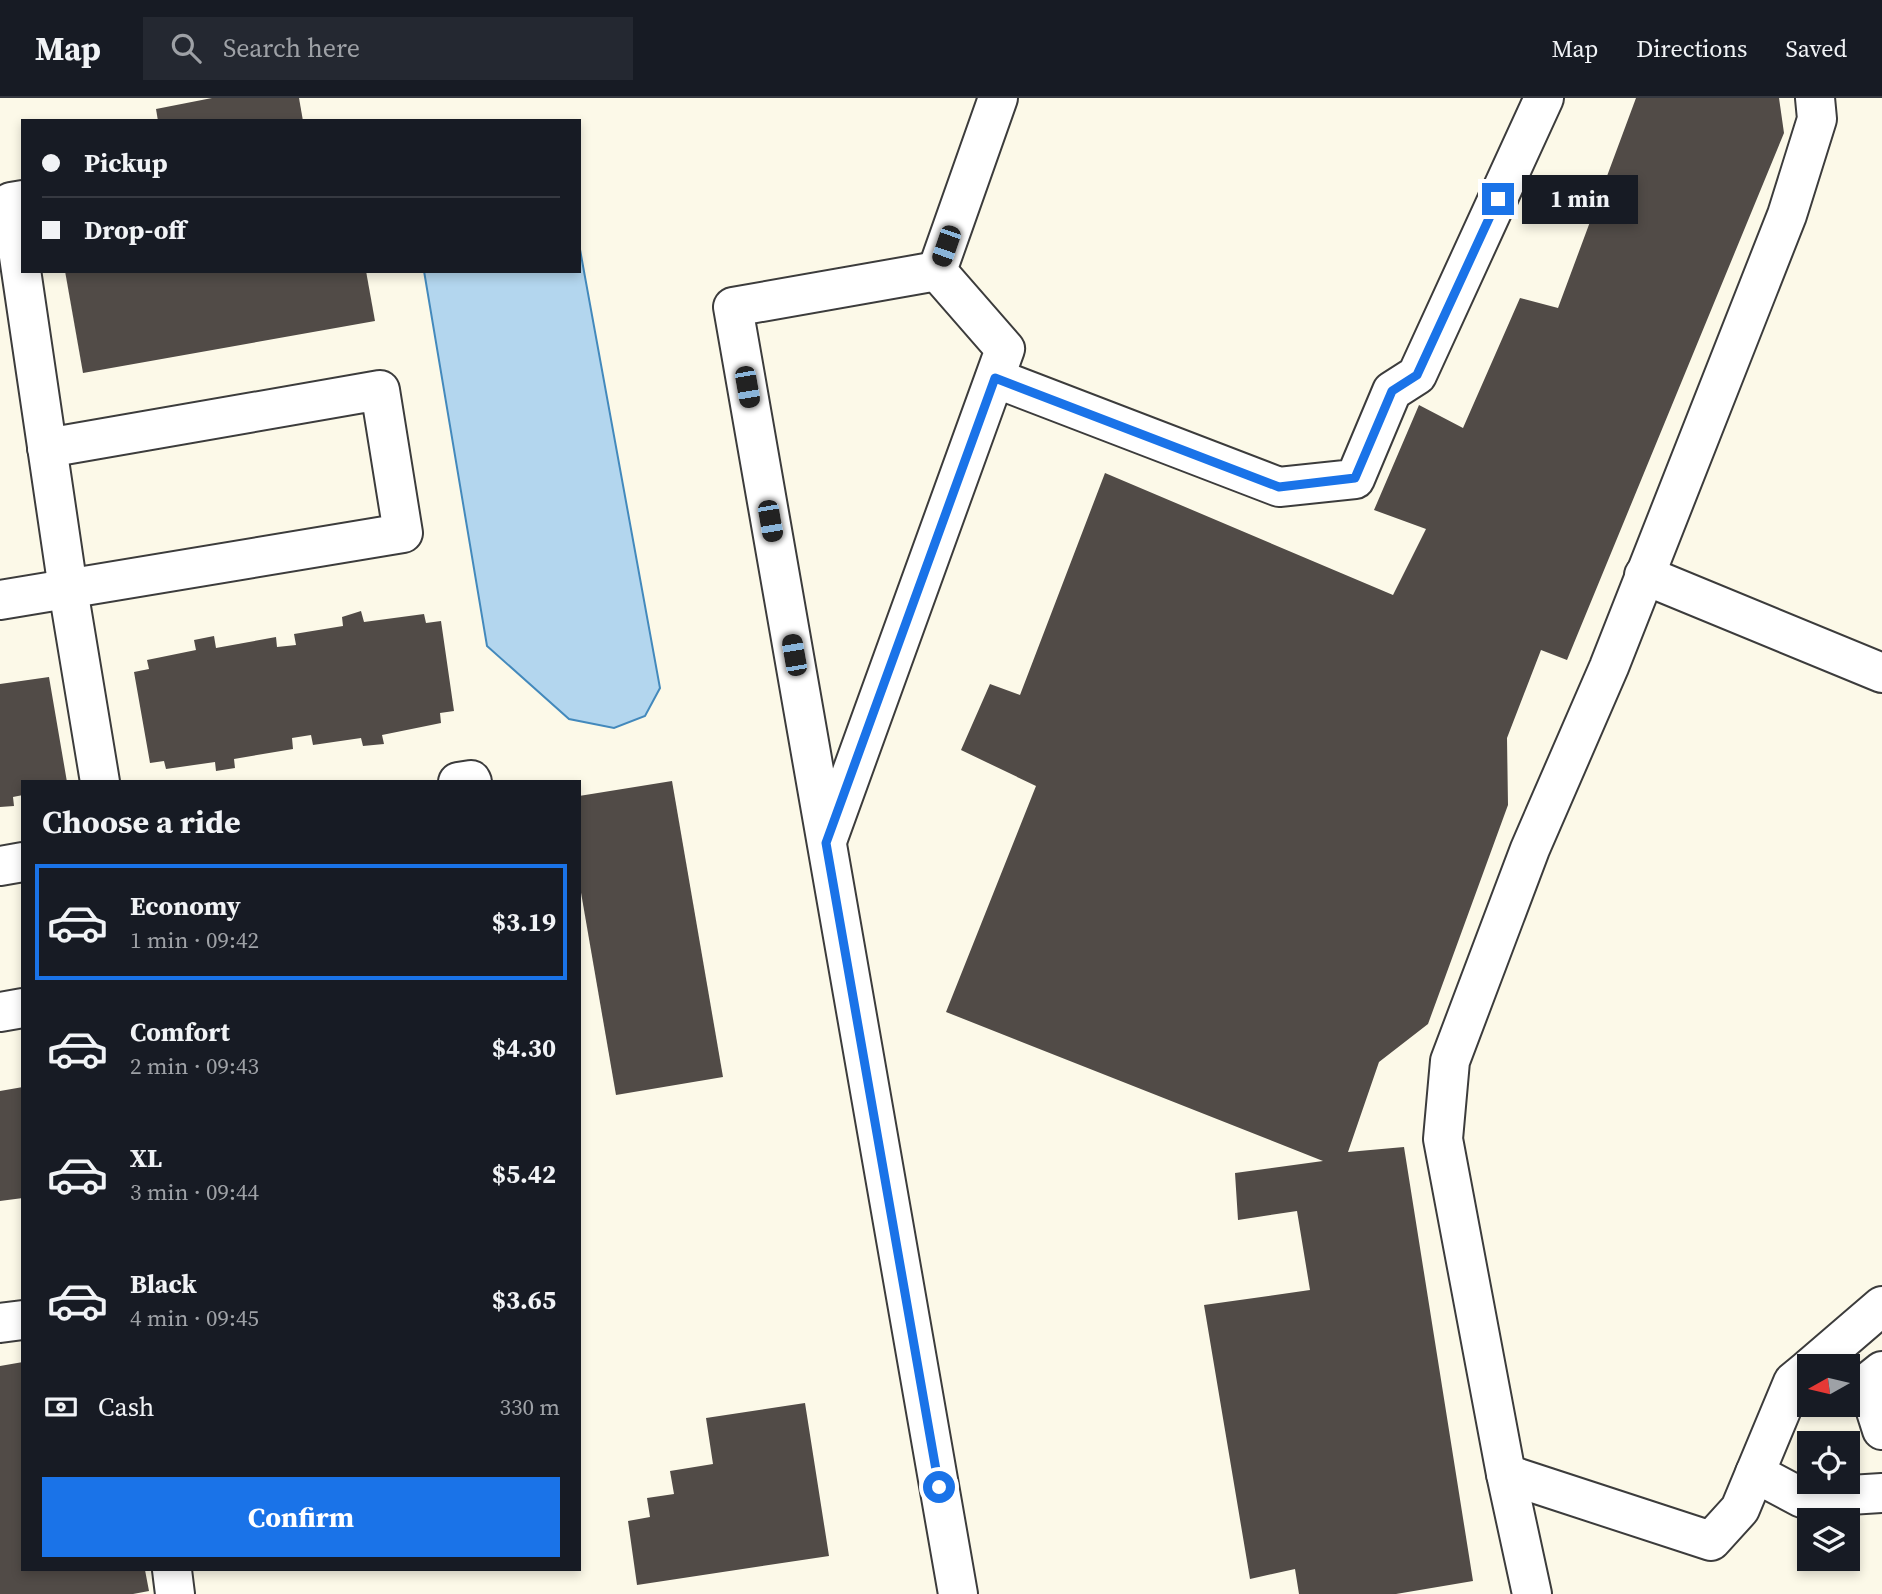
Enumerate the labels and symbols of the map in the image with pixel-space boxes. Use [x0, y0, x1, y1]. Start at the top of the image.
callout: 1 min [1522, 174, 1638, 224]
route end [1482, 183, 1514, 215]
car [930, 223, 963, 269]
car [734, 364, 761, 410]
car [757, 498, 784, 544]
car [781, 632, 808, 678]
north arrow [1797, 1354, 1860, 1418]
route start [923, 1471, 955, 1503]

